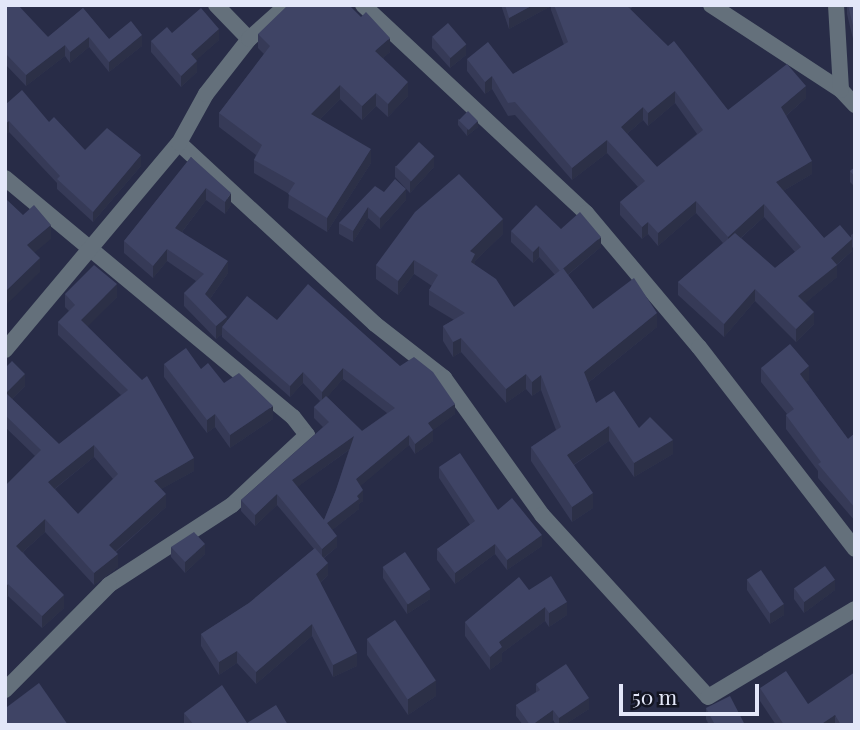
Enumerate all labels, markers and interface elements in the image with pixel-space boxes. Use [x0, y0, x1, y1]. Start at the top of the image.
scale bar [622, 670, 762, 714]
text: 50 m [632, 682, 677, 710]

